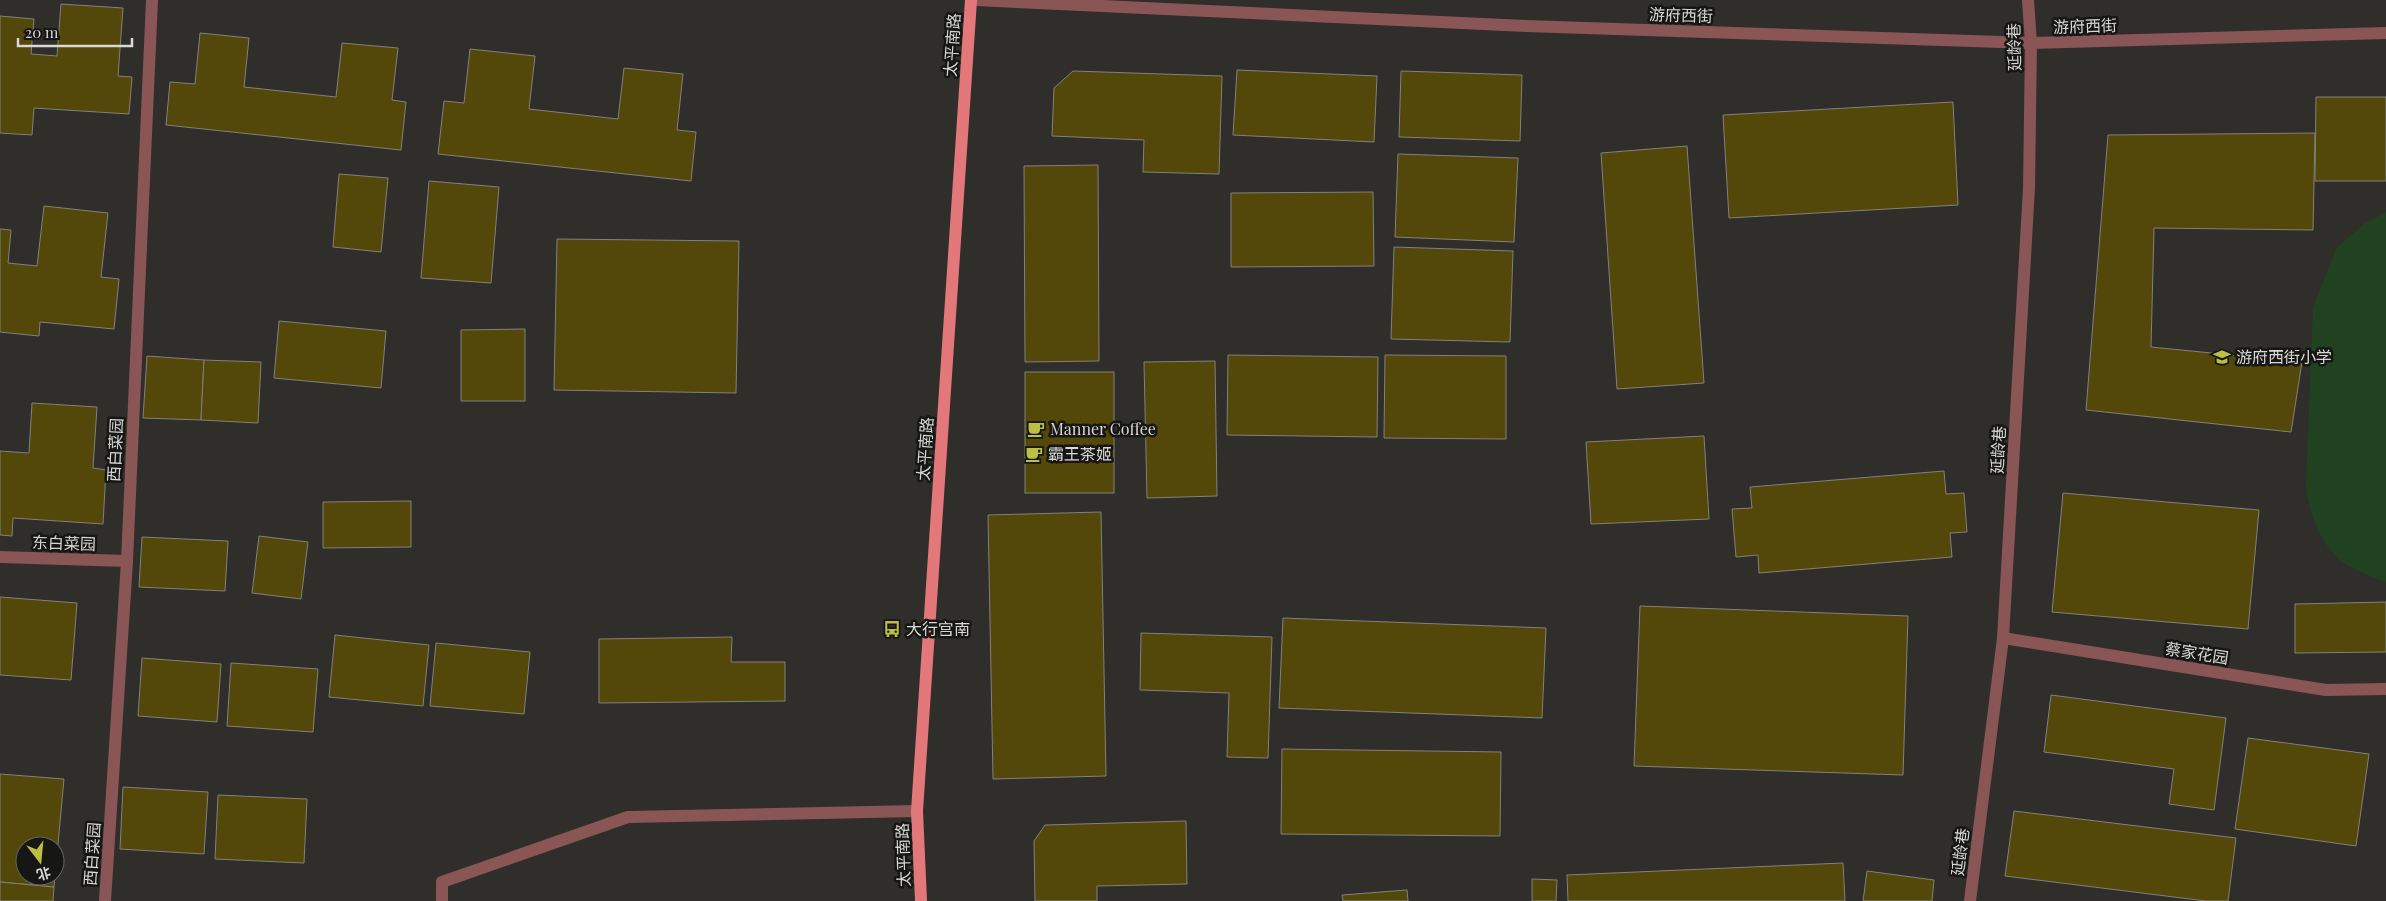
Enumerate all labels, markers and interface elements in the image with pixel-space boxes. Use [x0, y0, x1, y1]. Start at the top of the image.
street label: 游府西街 [1649, 3, 1713, 26]
street label: 太平南路 [939, 12, 964, 78]
street label: 游府西街 [2053, 14, 2117, 37]
scale bar [18, 15, 131, 47]
text: 20 m [25, 22, 59, 42]
street label: 延龄巷 [2003, 23, 2024, 71]
place label: 游府西街小学 [2236, 346, 2332, 367]
school or university icon: 游府西街小学 [2212, 347, 2232, 367]
street label: 太平南路 [912, 416, 937, 482]
street label: 西白菜园 [102, 417, 127, 482]
place label: Manner Coffee [1050, 418, 1156, 439]
cafe icon: Manner Coffee [1026, 419, 1046, 439]
street label: 延龄巷 [1986, 425, 2009, 474]
place label: 霸王茶姬 [1048, 443, 1112, 464]
cafe icon: 霸王茶姬 [1024, 444, 1044, 464]
street label: 东白菜园 [32, 531, 96, 554]
place label: 大行宫南 [906, 618, 970, 639]
bus stop icon: 大行宫南 [882, 619, 902, 639]
street label: 蔡家花园 [2164, 637, 2230, 668]
street label: 西白菜园 [79, 821, 104, 887]
street label: 太平南路 [891, 823, 914, 887]
street label: 延龄巷 [1946, 827, 1973, 877]
north arrow [15, 836, 65, 886]
text: 北 [34, 863, 53, 885]

